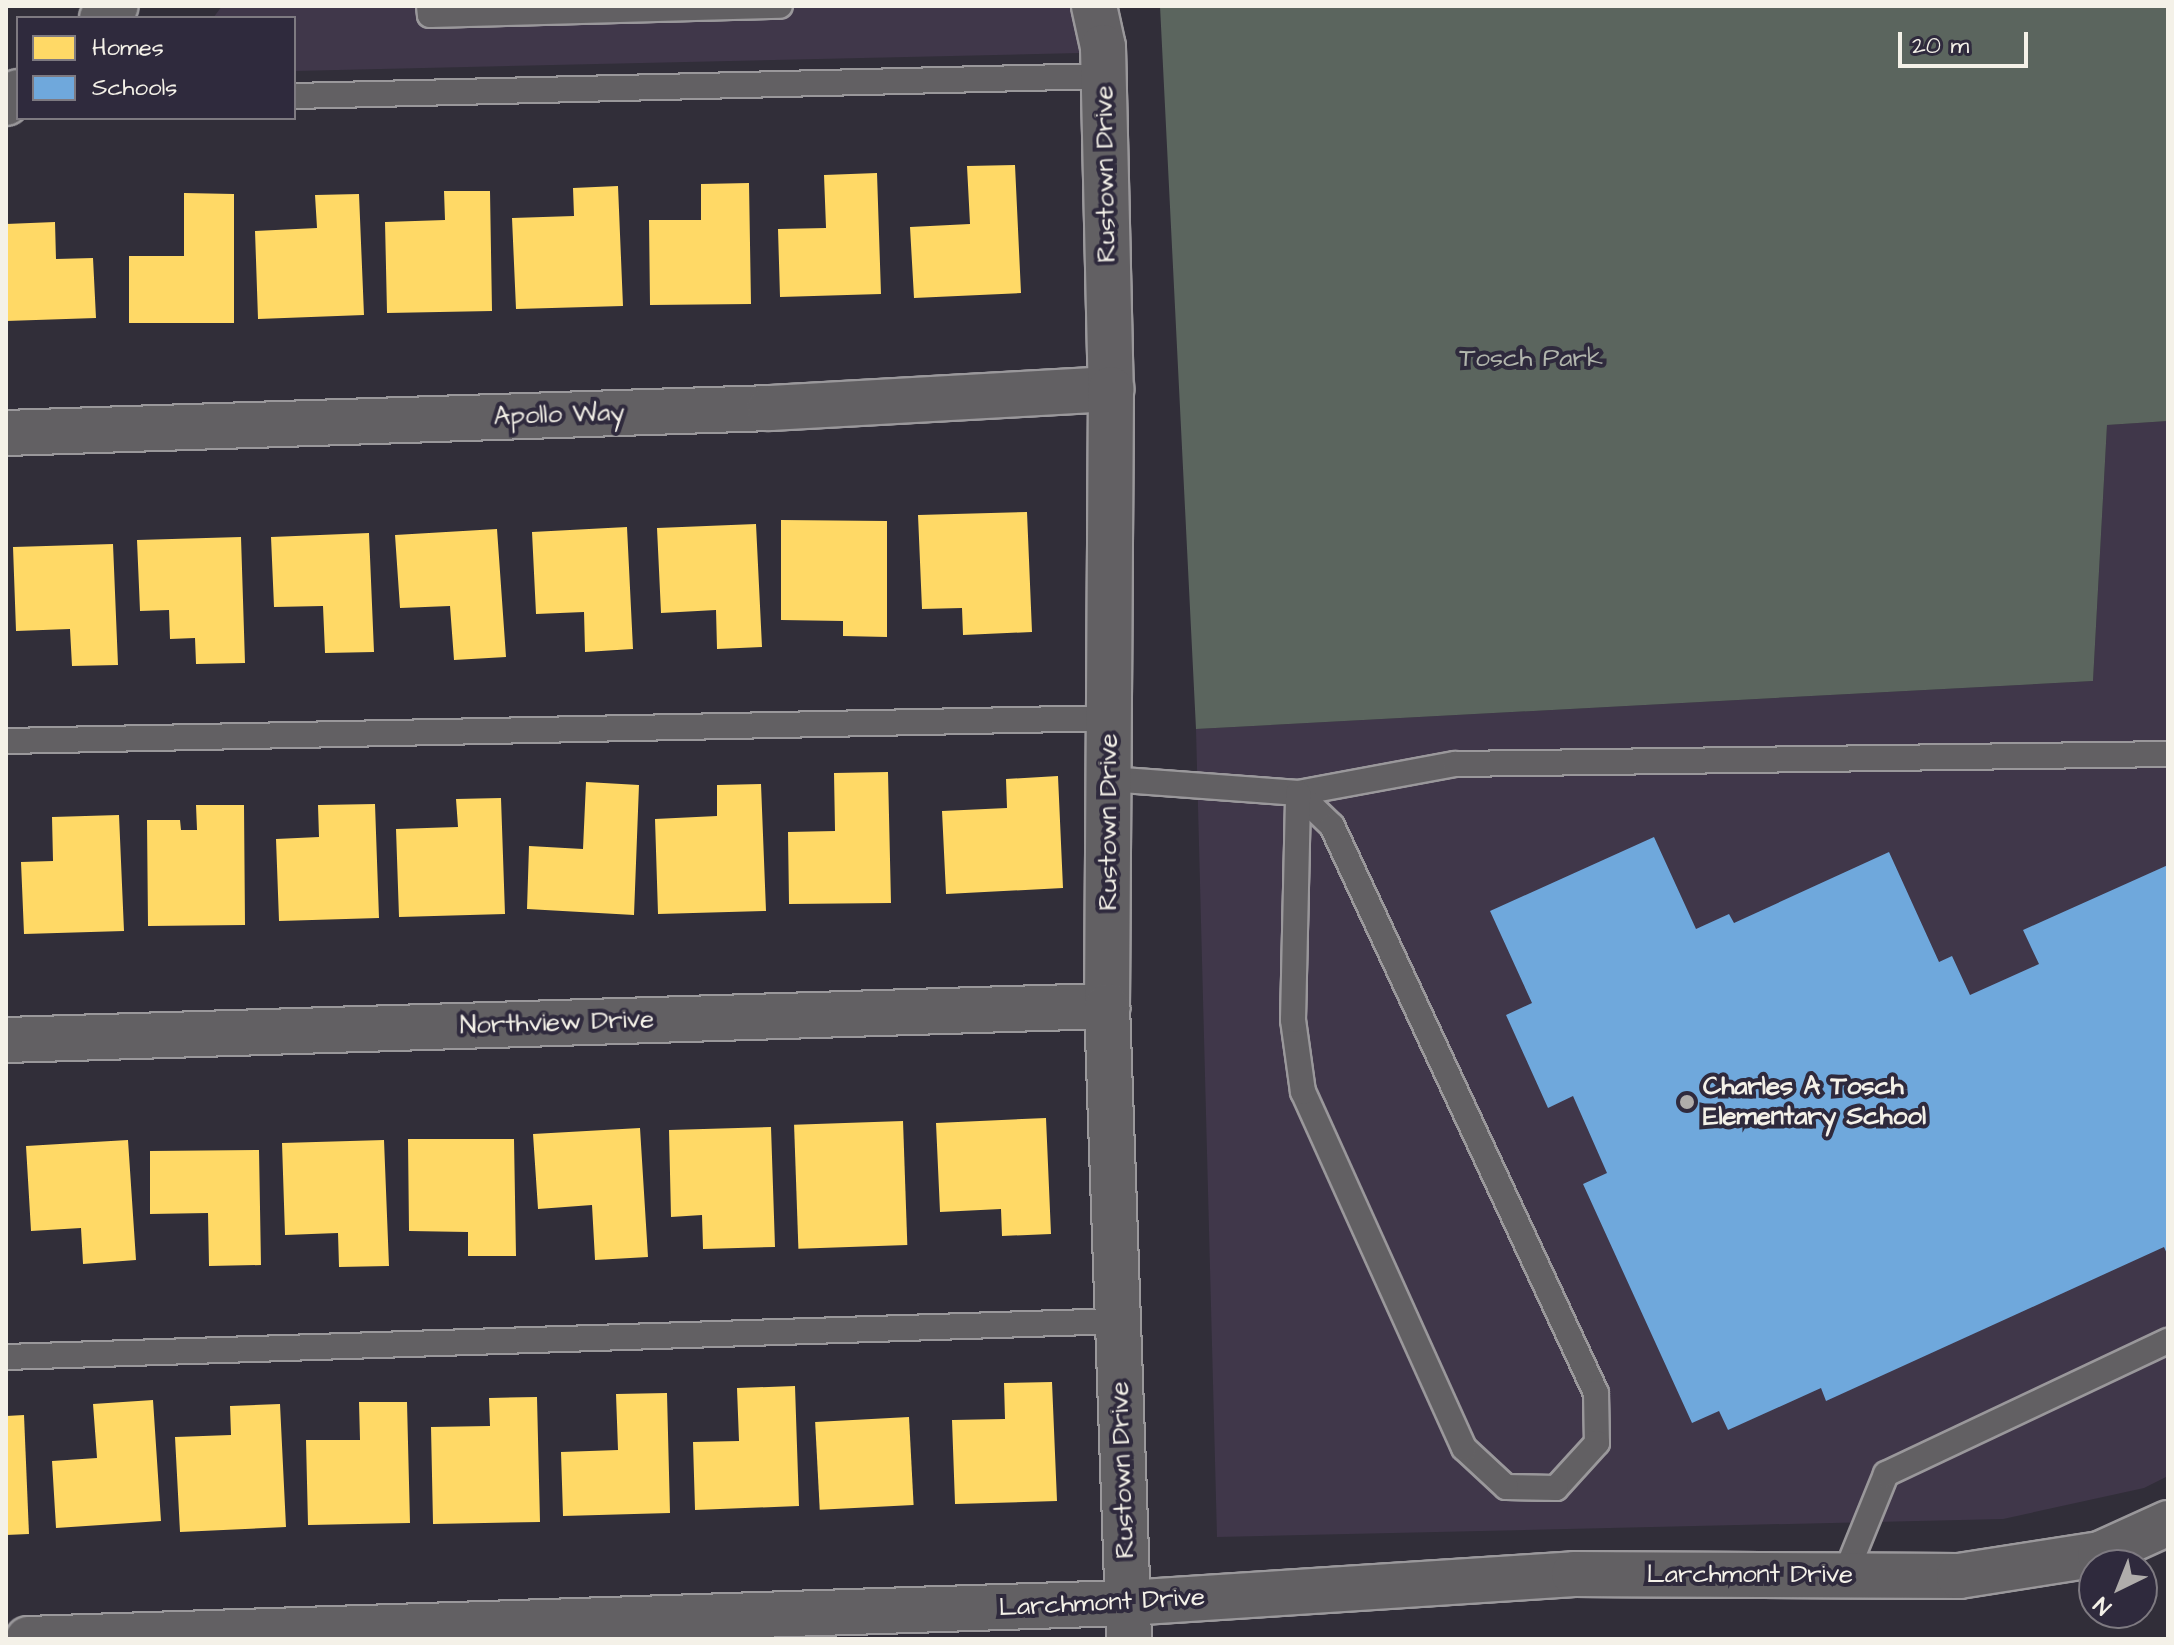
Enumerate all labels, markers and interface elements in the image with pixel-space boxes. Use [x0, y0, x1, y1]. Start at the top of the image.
legend [16, 16, 296, 120]
scale bar [1902, 16, 2032, 66]
text: 20 m [1912, 29, 1969, 63]
text: Homes [92, 31, 164, 65]
text: Schools [92, 71, 177, 105]
street label: Rustown Drive [1089, 85, 1123, 263]
park label: Tosch Park [1459, 343, 1603, 375]
street label: Apollo Way [493, 397, 625, 433]
street label: Rustown Drive [1093, 733, 1125, 911]
street label: Northview Drive [459, 1004, 655, 1042]
place label: Charles A Tosch Elementary School [1703, 1071, 1926, 1132]
marker: Charles A Tosch Elementary School [1678, 1093, 1696, 1111]
street label: Rustown Drive [1104, 1381, 1142, 1559]
north arrow [2078, 1549, 2158, 1629]
street label: Larchmont Drive [1647, 1559, 1853, 1591]
street label: Larchmont Drive [998, 1582, 1206, 1624]
text: N [2087, 1589, 2118, 1622]

